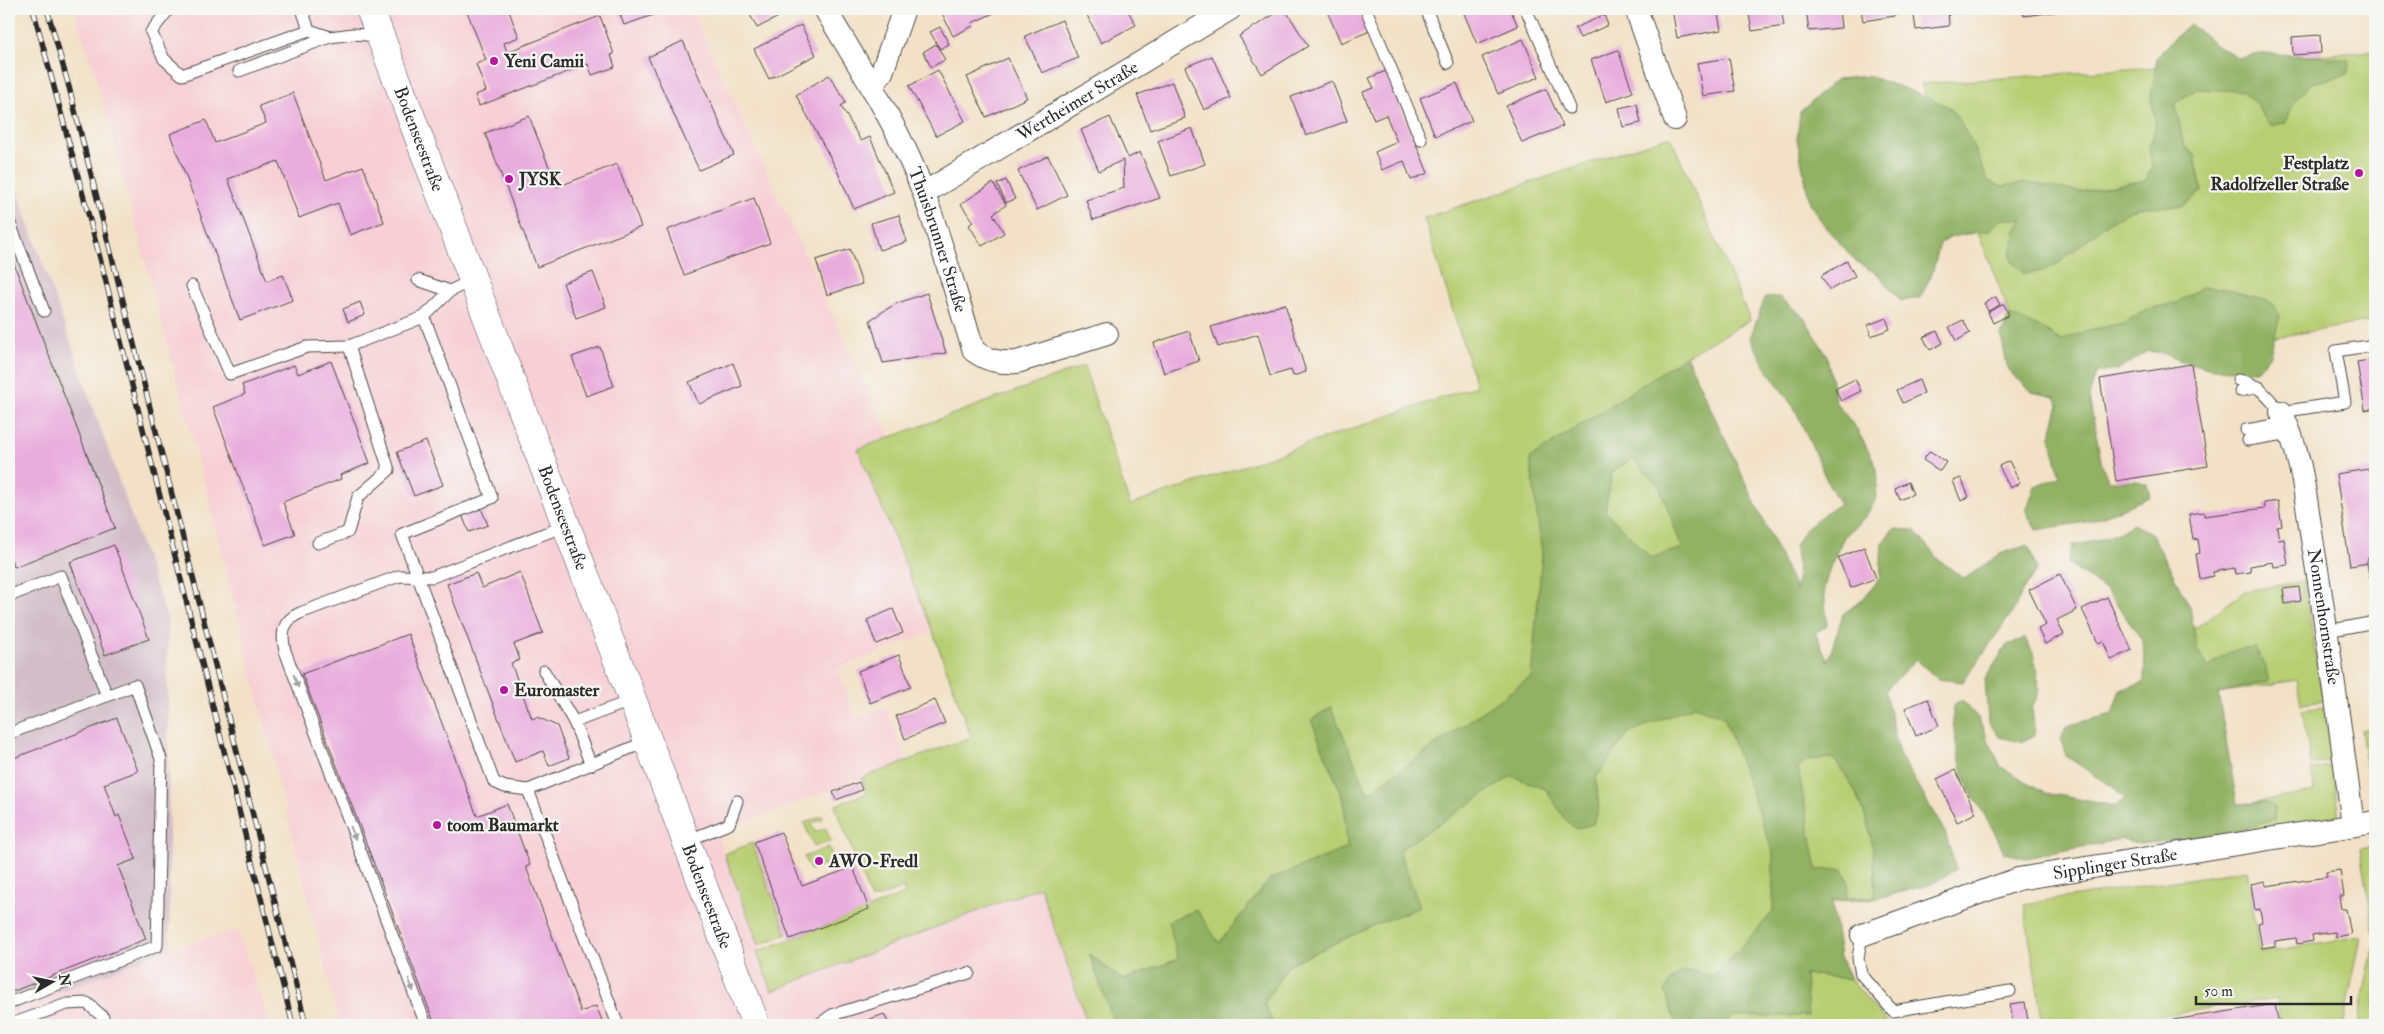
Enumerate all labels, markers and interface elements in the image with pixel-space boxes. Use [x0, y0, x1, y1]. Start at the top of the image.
place label: Yeni Camii [503, 50, 584, 73]
marker: Yeni Camii [488, 55, 500, 67]
street label: Wertheimer Straße [1012, 55, 1143, 147]
street label: Bodenseestraße [389, 83, 450, 195]
place label: Festplatz Radolfzeller Straße [2210, 152, 2349, 196]
street label: Thuisbrunner Straße [903, 164, 973, 316]
marker: Festplatz Radolfzeller Straße [2353, 167, 2365, 179]
place label: JYSK [518, 168, 563, 191]
marker: JYSK [503, 173, 515, 185]
street label: Bodenseestraße [533, 462, 594, 574]
street label: Nonnenhornstraße [2302, 547, 2346, 687]
one-way arrow [292, 674, 300, 689]
place label: Euromaster [514, 679, 599, 702]
marker: Euromaster [498, 684, 510, 696]
place label: toom Baumarkt [447, 814, 559, 837]
marker: toom Baumarkt [431, 819, 443, 831]
one-way arrow [350, 826, 358, 840]
street label: Bodenseestraße [677, 840, 738, 952]
street label: Sipplinger Straße [2051, 842, 2179, 885]
place label: AWO-Fredl [828, 850, 918, 873]
marker: AWO-Fredl [813, 855, 825, 867]
north arrow [28, 956, 78, 1006]
text: N [55, 972, 74, 988]
scale bar [2196, 974, 2352, 1006]
one-way arrow [407, 978, 415, 993]
text: 50 m [2204, 982, 2233, 1001]

